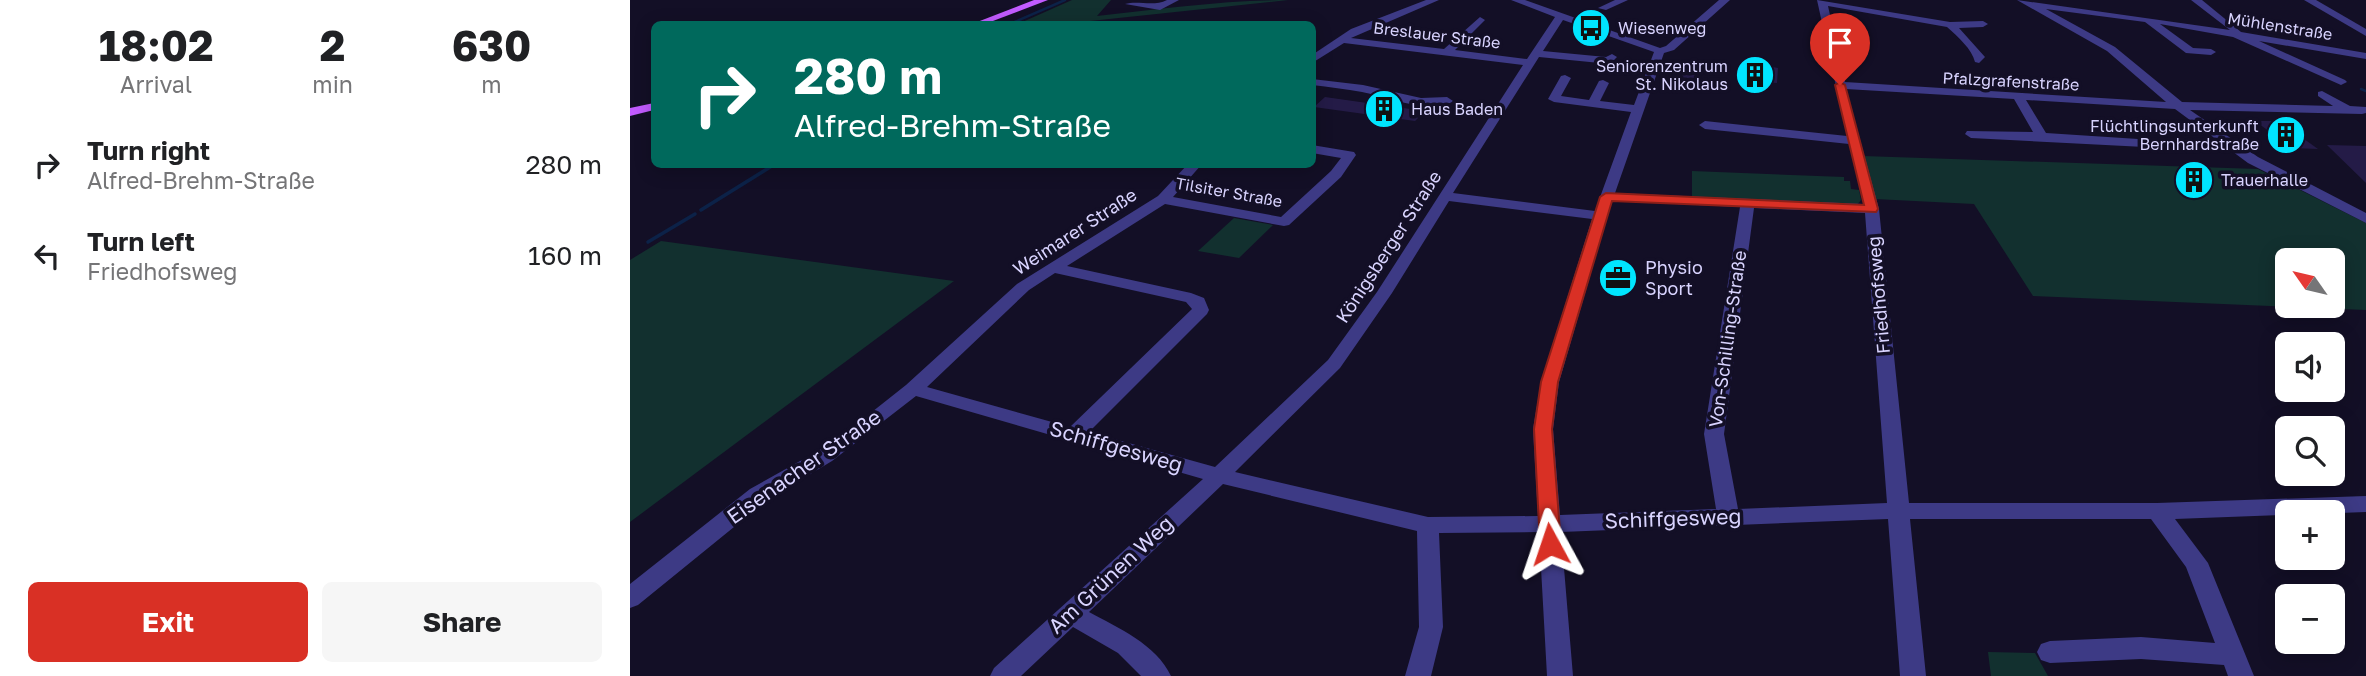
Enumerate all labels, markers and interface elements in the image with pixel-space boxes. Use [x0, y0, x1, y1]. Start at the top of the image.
bus stop icon: Wiesenweg [1570, 7, 1612, 49]
street label: Mühlenstraße [2226, 8, 2334, 44]
pin [1810, 13, 1870, 85]
street label: Breslauer Straße [1372, 17, 1502, 53]
place label: Wiesenweg [1618, 18, 1706, 38]
text: 18:02 [99, 20, 214, 70]
text: 2 [320, 20, 345, 70]
text: 630 [452, 20, 531, 70]
icon: arrive [1821, 24, 1859, 62]
text: 280 m [794, 46, 942, 105]
icon: right [679, 49, 770, 140]
building icon: Seniorenzentrum St. Nikolaus [1734, 54, 1776, 96]
place label: Seniorenzentrum St. Nikolaus [1596, 56, 1728, 94]
street label: Pfalzgrafenstraße [1942, 67, 2080, 95]
text: Arrival [120, 70, 192, 98]
text: min [312, 70, 353, 98]
text: m [481, 70, 502, 98]
building icon: Haus Baden [1363, 88, 1405, 130]
place label: Haus Baden [1411, 99, 1503, 119]
text: Alfred-Brehm-Straße [794, 106, 1111, 144]
building icon: Flüchtlingsunterkunft Bernhardstraße [2265, 114, 2307, 156]
place label: Flüchtlingsunterkunft Bernhardstraße [2090, 116, 2259, 154]
text: Turn right [87, 135, 210, 166]
icon: right [28, 146, 66, 184]
text: 280 m [525, 149, 602, 180]
building icon: Trauerhalle [2173, 159, 2215, 201]
text: Alfred-Brehm-Straße [87, 166, 315, 194]
street label: Königsberger Straße [1331, 166, 1446, 327]
place label: Trauerhalle [2221, 170, 2308, 190]
street label: Tilsiter Straße [1174, 173, 1284, 211]
street label: Weimarer Straße [1009, 183, 1140, 279]
text: Turn left [87, 226, 195, 257]
street label: Friedhofsweg [1862, 235, 1894, 355]
icon: left [28, 237, 66, 275]
text: 160 m [528, 240, 602, 271]
north arrow [2275, 248, 2345, 318]
map controls [2275, 248, 2345, 654]
street label: Von-Schilling-Straße [1704, 249, 1750, 429]
place label: Physio Sport [1645, 256, 1703, 299]
text: Friedhofsweg [87, 257, 238, 285]
office icon: Physio Sport [1597, 257, 1639, 299]
button: sound [2275, 332, 2345, 402]
street label: Eisenacher Straße [721, 403, 885, 529]
street label: Schiffgesweg [1047, 415, 1186, 477]
button: search [2275, 416, 2345, 486]
button: + [2275, 500, 2345, 570]
street label: Schiffgesweg [1604, 503, 1742, 533]
position arrow [1513, 507, 1587, 581]
street label: Am Grünen Weg [1042, 510, 1178, 639]
button: Exit [28, 582, 308, 662]
button: Share [322, 582, 602, 662]
button: − [2275, 584, 2345, 654]

